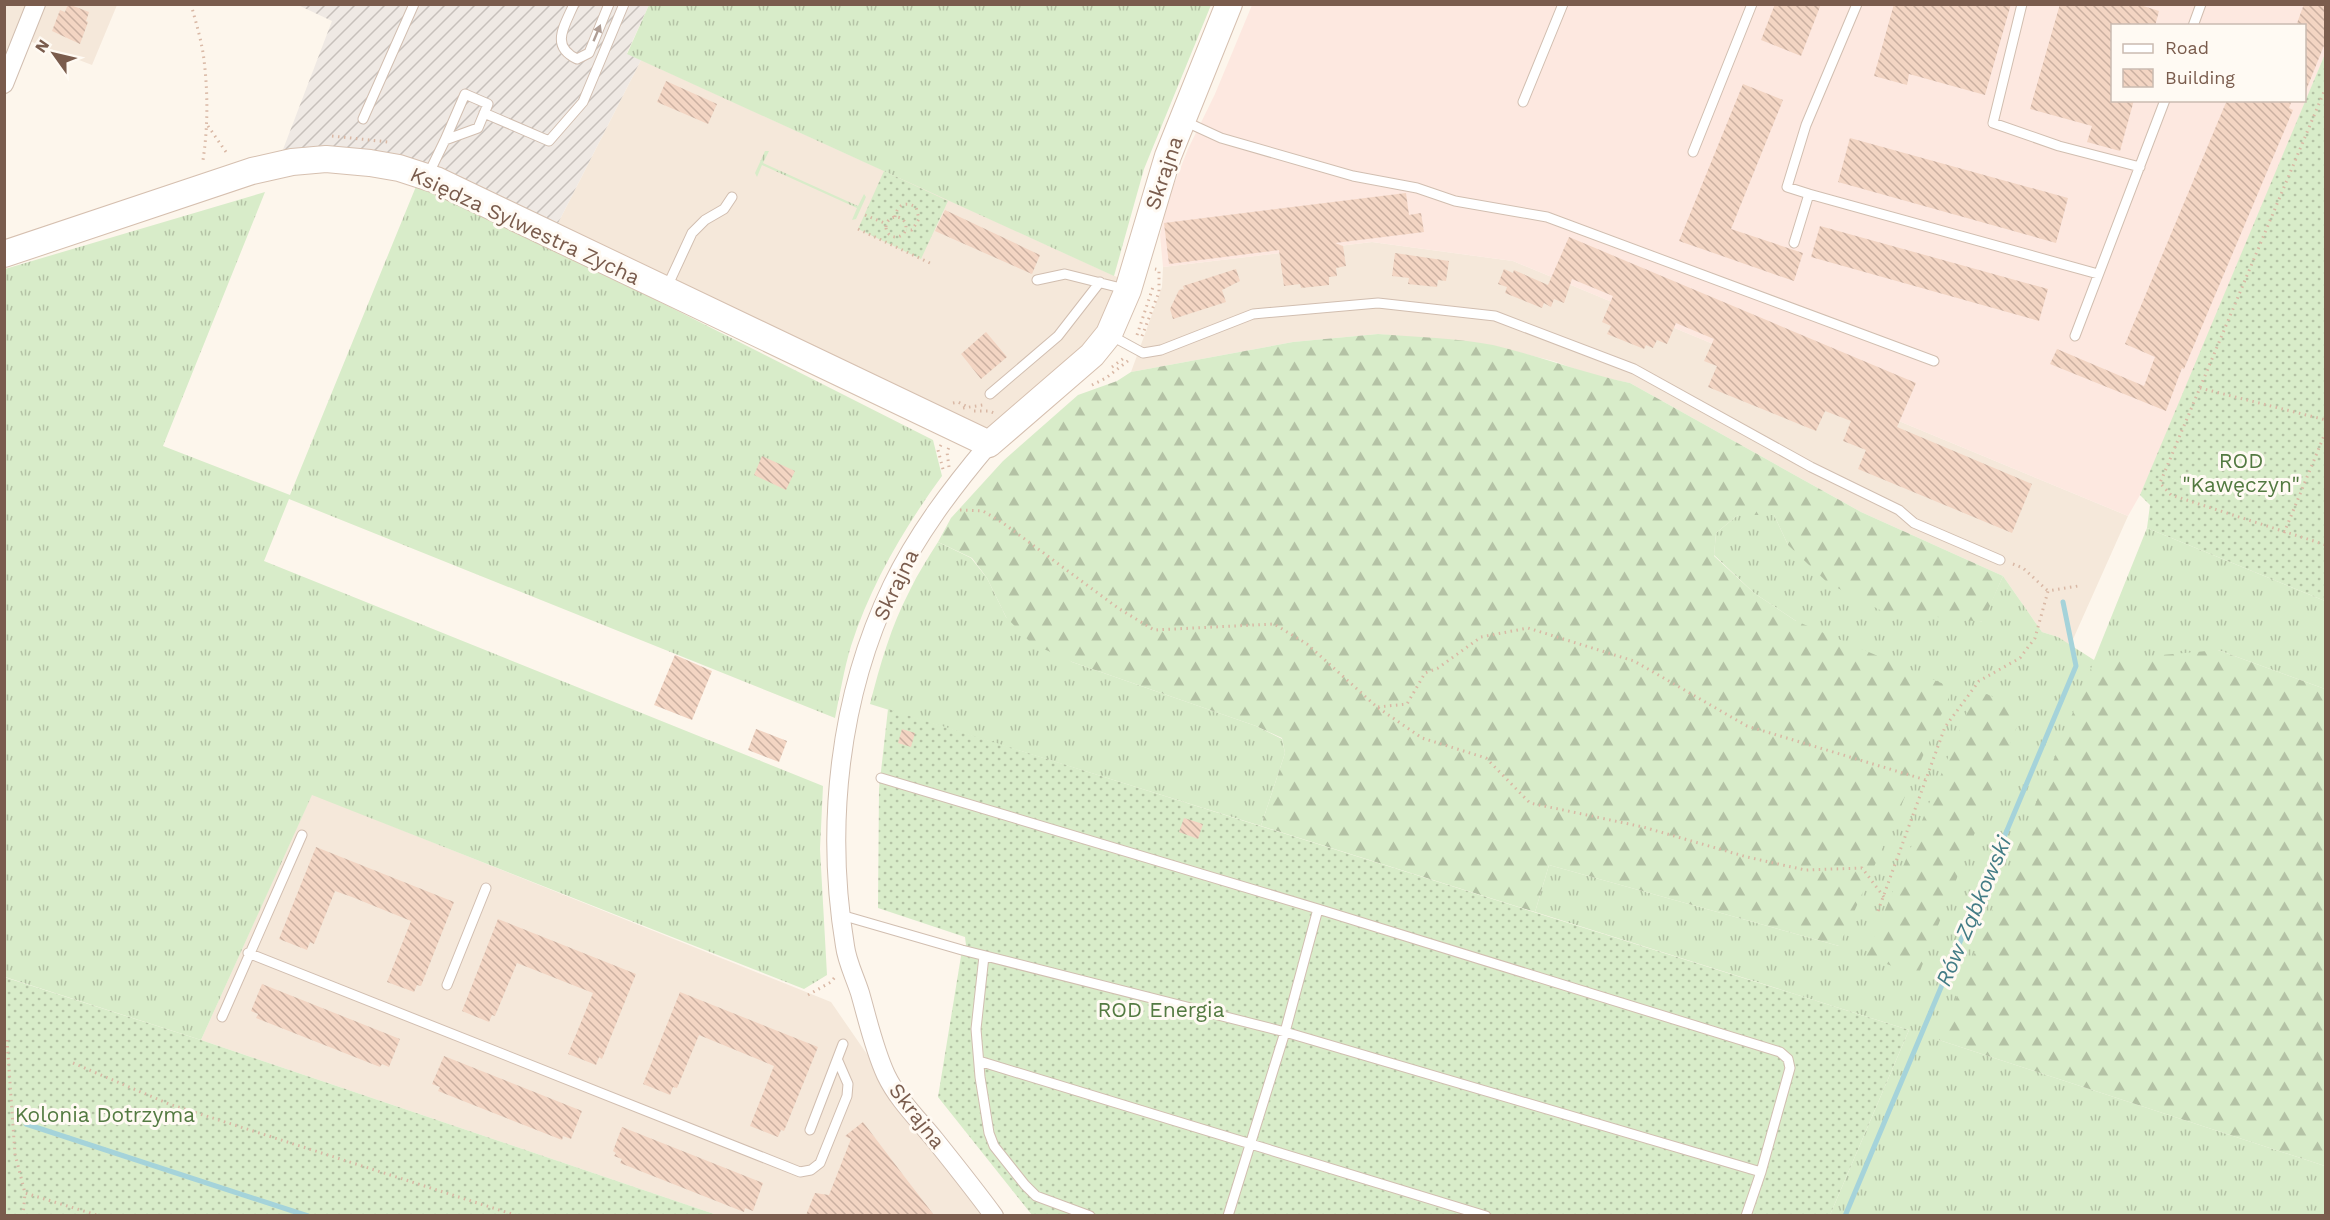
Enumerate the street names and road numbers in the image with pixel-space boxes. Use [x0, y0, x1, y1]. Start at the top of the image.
street label: Skrajna [1139, 133, 1188, 213]
street label: Księdza Sylwestra Zycha [406, 161, 644, 290]
street label: Skrajna [868, 545, 923, 624]
street label: Skrajna [884, 1078, 951, 1153]

